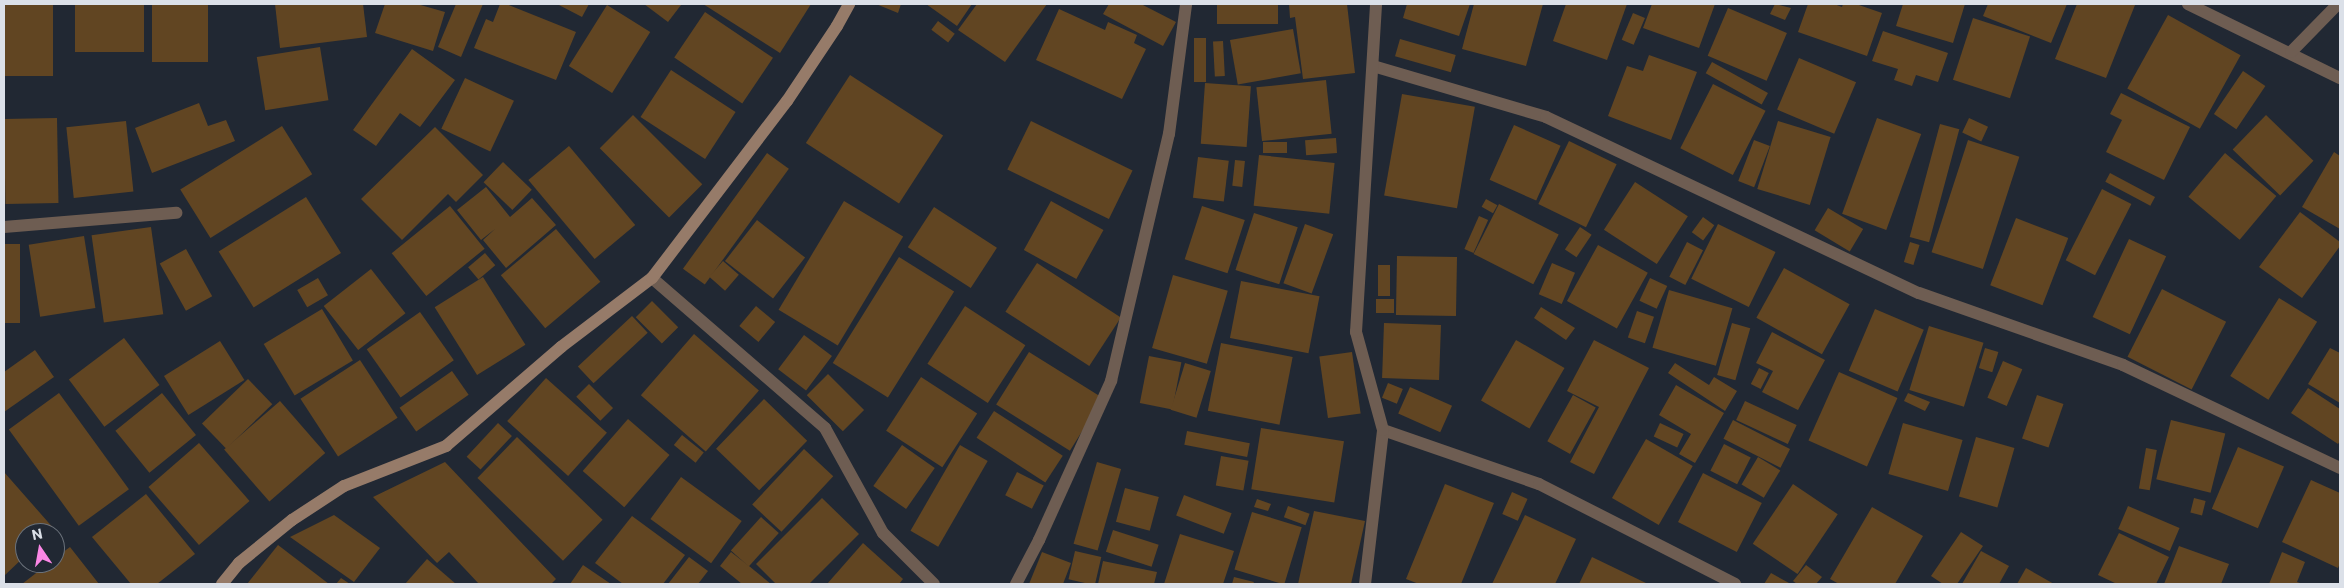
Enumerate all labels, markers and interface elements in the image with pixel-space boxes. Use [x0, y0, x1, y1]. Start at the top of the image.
north arrow [15, 523, 65, 573]
text: N [30, 524, 44, 543]

